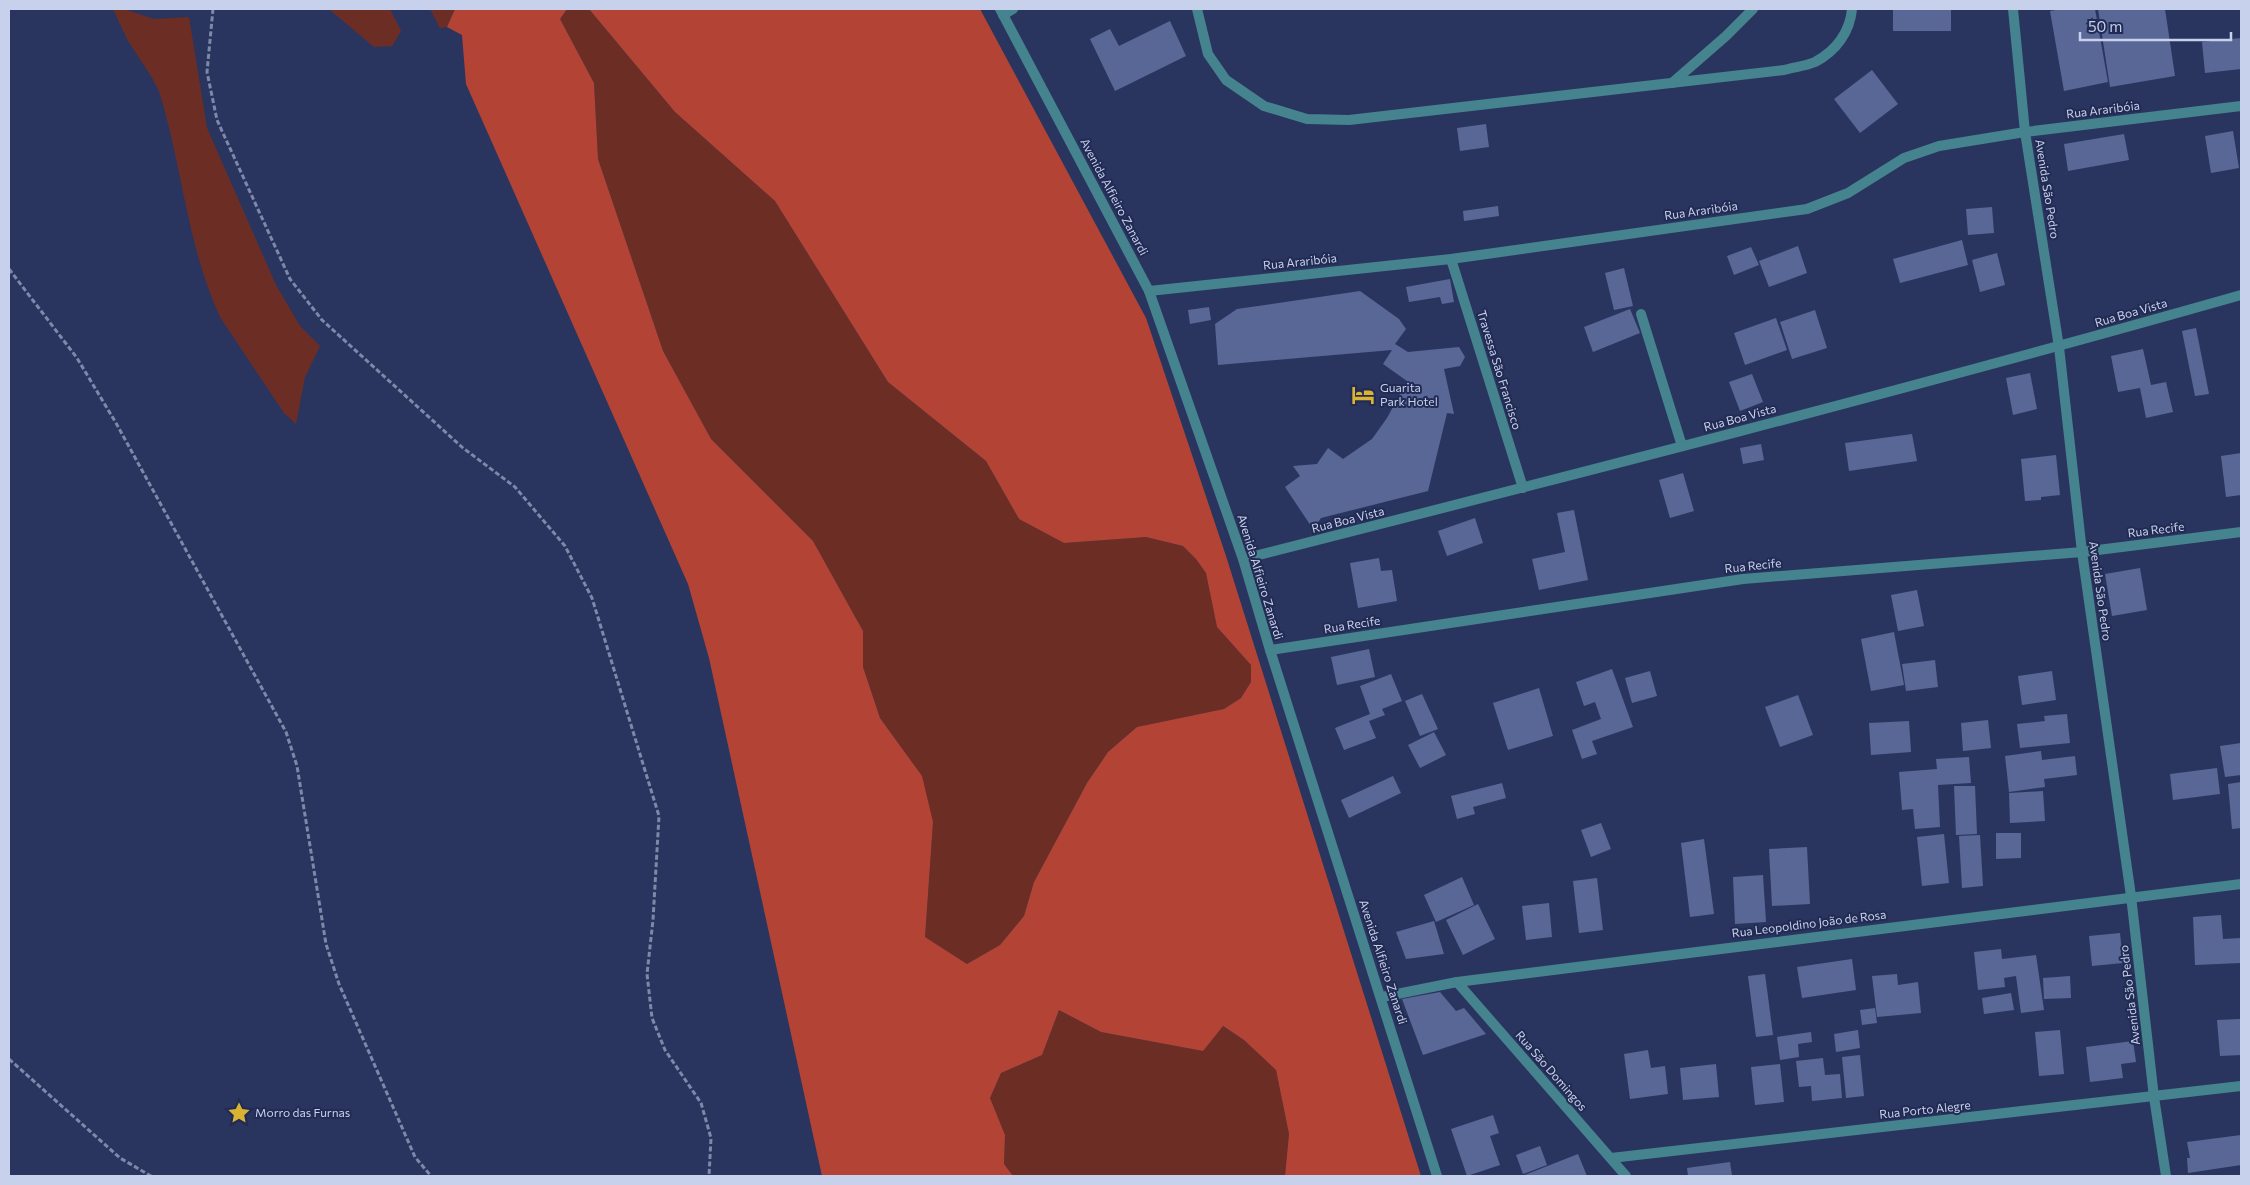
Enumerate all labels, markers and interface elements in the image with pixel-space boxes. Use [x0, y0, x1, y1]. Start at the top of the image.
scale bar [2080, 10, 2231, 42]
text: 50 m [2088, 17, 2122, 35]
street label: Rua Araribóia [2065, 98, 2140, 120]
street label: Avenida Alfieiro Zanardi [1078, 136, 1152, 257]
street label: Avenida São Pedro [2033, 138, 2063, 240]
street label: Rua Araribóia [1663, 198, 1738, 222]
street label: Rua Araribóia [1262, 250, 1337, 272]
street label: Rua Boa Vista [2093, 295, 2169, 329]
street label: Travessa São Francisco [1475, 308, 1525, 431]
place label: Guarita Park Hotel [1380, 380, 1438, 408]
hotel icon: Guarita Park Hotel [1350, 382, 1376, 408]
street label: Rua Boa Vista [1702, 401, 1778, 433]
street label: Rua Boa Vista [1310, 503, 1386, 535]
street label: Avenida Alfieiro Zanardi [1235, 512, 1287, 641]
street label: Rua Recife [2127, 519, 2185, 539]
street label: Avenida São Pedro [2087, 540, 2115, 642]
street label: Rua Recife [1724, 555, 1782, 575]
street label: Rua Recife [1323, 613, 1381, 635]
street label: Avenida Alfieiro Zanardi [1357, 898, 1411, 1026]
street label: Rua Leopoldino João de Rosa [1731, 907, 1887, 940]
street label: Avenida São Pedro [2116, 944, 2142, 1046]
street label: Rua São Domingos [1513, 1028, 1590, 1113]
street label: Rua Porto Alegre [1878, 1097, 1971, 1121]
place icon: Morro das Furnas [226, 1100, 252, 1126]
place label: Morro das Furnas [255, 1105, 350, 1119]

